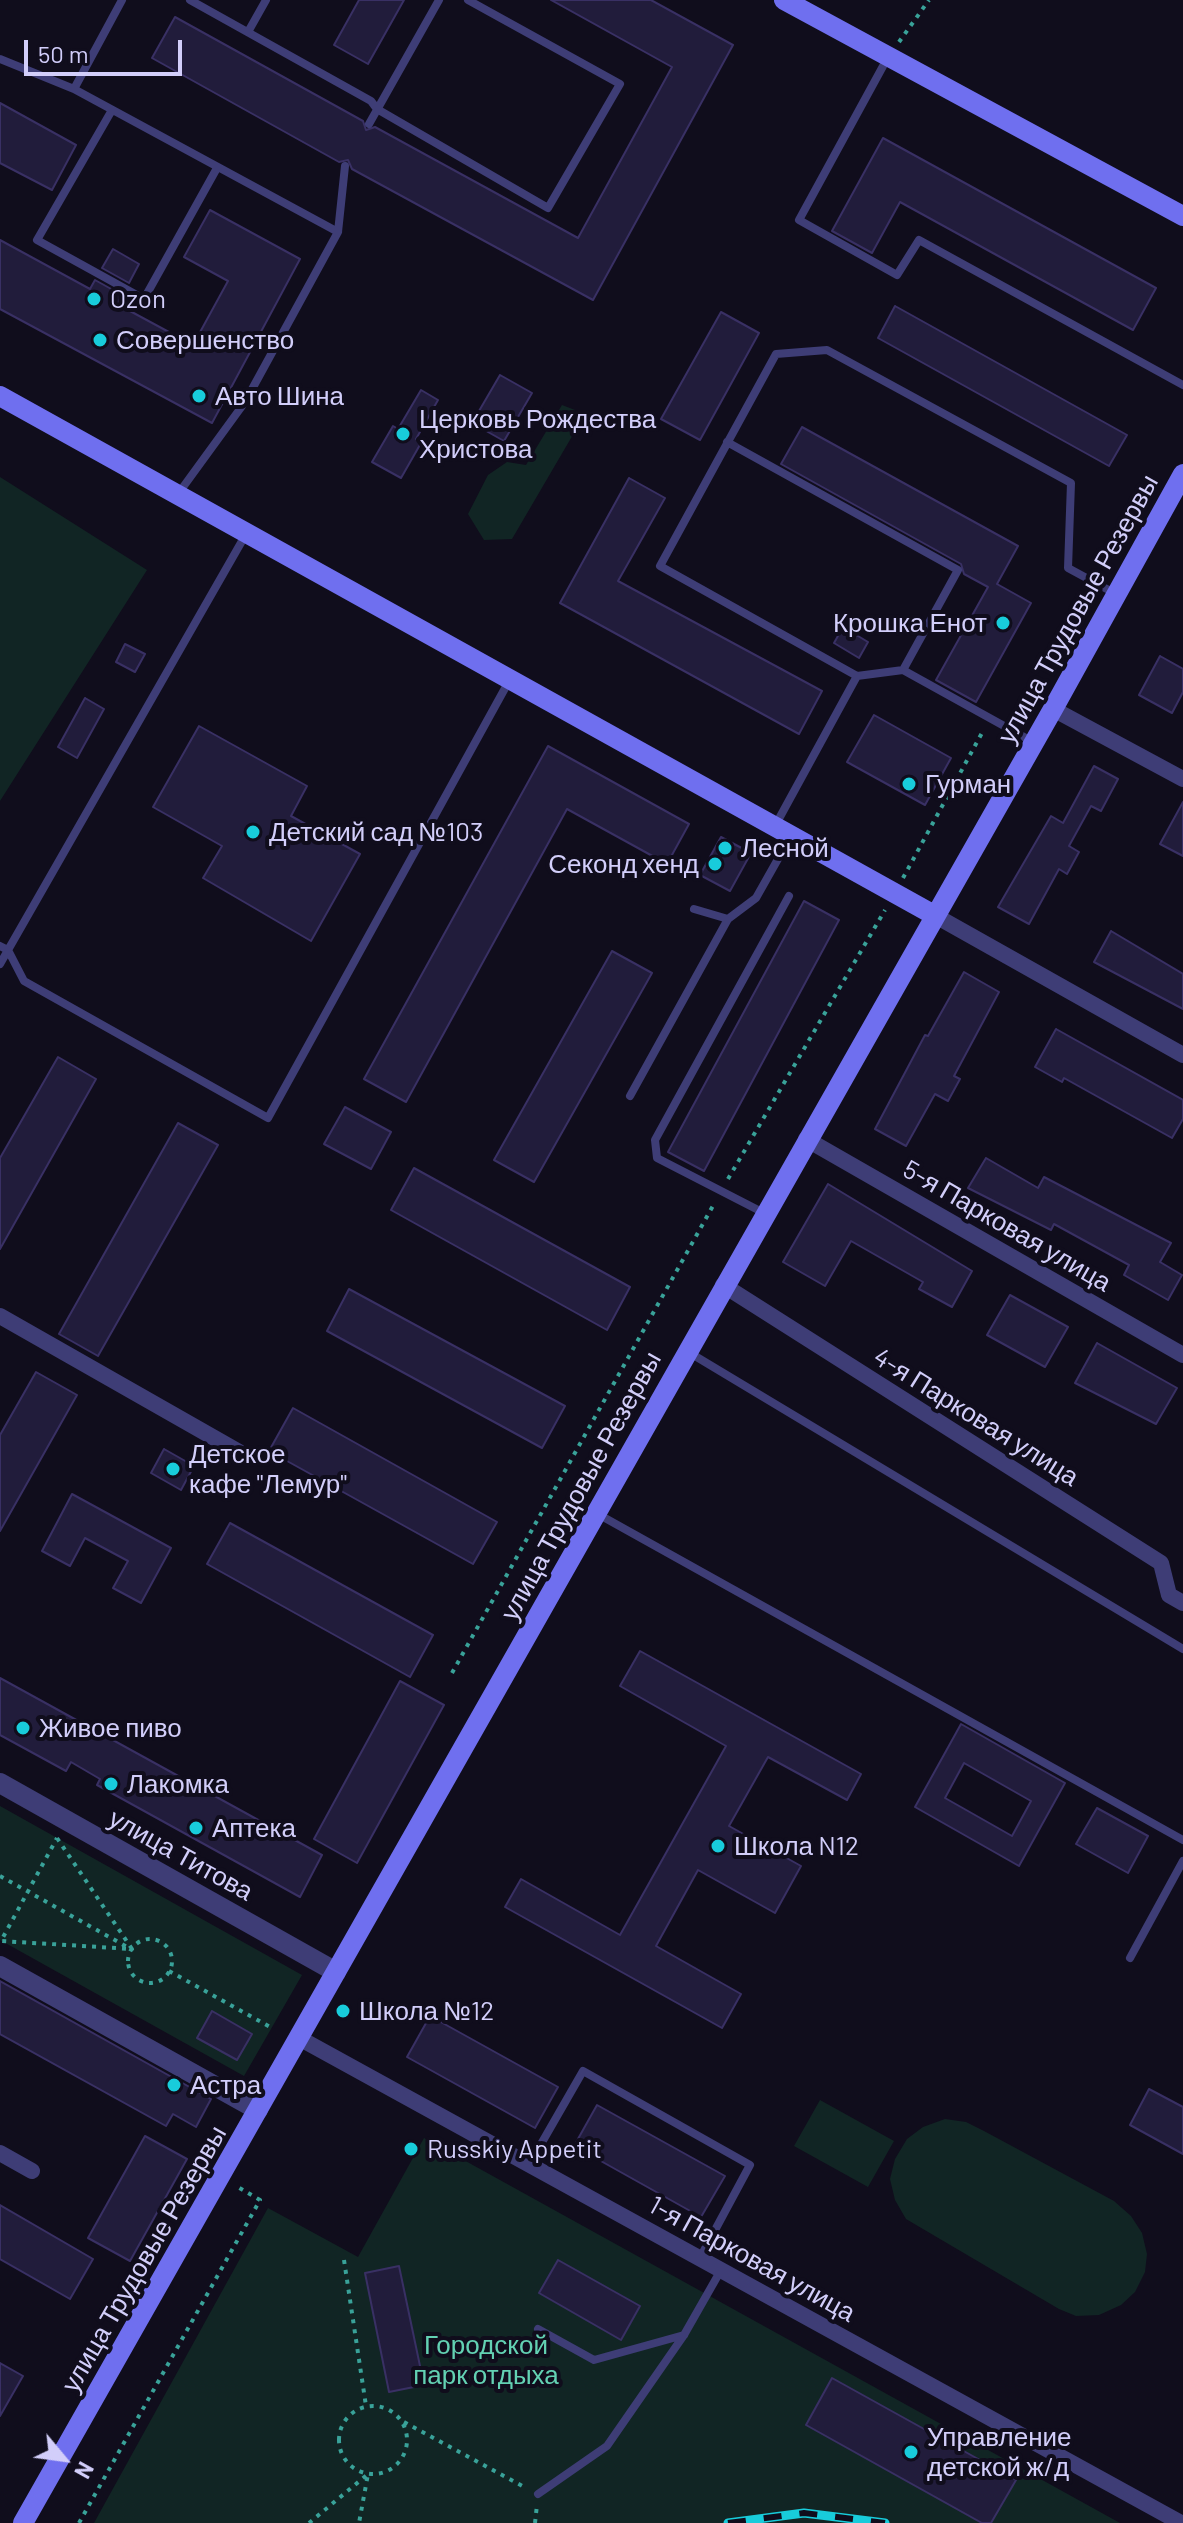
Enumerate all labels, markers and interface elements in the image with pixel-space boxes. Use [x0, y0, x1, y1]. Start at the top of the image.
scale bar [28, 24, 186, 74]
text: 50 m [38, 39, 89, 68]
place label: Ozon [110, 283, 166, 315]
marker: Ozon [85, 290, 103, 308]
place label: Совершенство [116, 324, 294, 356]
marker: Совершенство [91, 331, 109, 349]
place label: Авто Шина [215, 380, 344, 412]
marker: Авто Шина [190, 387, 208, 405]
place label: Церковь Рождества Христова [419, 403, 656, 464]
marker: Церковь Рождества Христова [394, 425, 412, 443]
street label: улица Трудовые Резервы [991, 469, 1165, 749]
place label: Крошка Енот [833, 607, 987, 639]
marker: Крошка Енот [994, 614, 1012, 632]
place label: Гурман [925, 768, 1011, 800]
marker: Гурман [900, 775, 918, 793]
place label: Детский сад №103 [269, 816, 483, 848]
marker: Детский сад №103 [244, 823, 262, 841]
place label: Лесной [741, 832, 829, 864]
marker: Лесной [716, 839, 734, 857]
place label: Секонд хенд [548, 848, 699, 880]
marker: Секонд хенд [706, 855, 724, 873]
street label: 5-я Парковая улица [897, 1154, 1117, 1298]
street label: 4-я Парковая улица [868, 1341, 1084, 1493]
street label: улица Трудовые Резервы [494, 1346, 668, 1626]
place label: Детское кафе "Лемур" [189, 1438, 347, 1500]
marker: Детское кафе "Лемур" [164, 1460, 182, 1478]
place label: Живое пиво [39, 1712, 182, 1744]
marker: Живое пиво [14, 1719, 32, 1737]
place label: Лакомка [127, 1768, 229, 1800]
marker: Лакомка [102, 1775, 120, 1793]
street label: улица Титова [103, 1803, 259, 1907]
place label: Аптека [212, 1812, 296, 1844]
marker: Аптека [187, 1819, 205, 1837]
place label: Школа N12 [734, 1830, 859, 1862]
marker: Школа N12 [709, 1837, 727, 1855]
place label: Школа №12 [359, 1995, 494, 2027]
marker: Школа №12 [334, 2002, 352, 2020]
place label: Астра [190, 2069, 261, 2101]
marker: Астра [165, 2076, 183, 2094]
street label: улица Трудовые Резервы [55, 2120, 233, 2398]
place label: Russkiy Appetit [427, 2133, 602, 2165]
marker: Russkiy Appetit [402, 2140, 420, 2158]
street label: 1-я Парковая улица [643, 2189, 861, 2329]
park label: Городской парк отдыха [413, 2329, 559, 2390]
north arrow [24, 2419, 104, 2499]
place label: Управление детской ж/д [927, 2421, 1072, 2482]
marker: Управление детской ж/д [902, 2443, 920, 2461]
text: N [70, 2458, 100, 2483]

